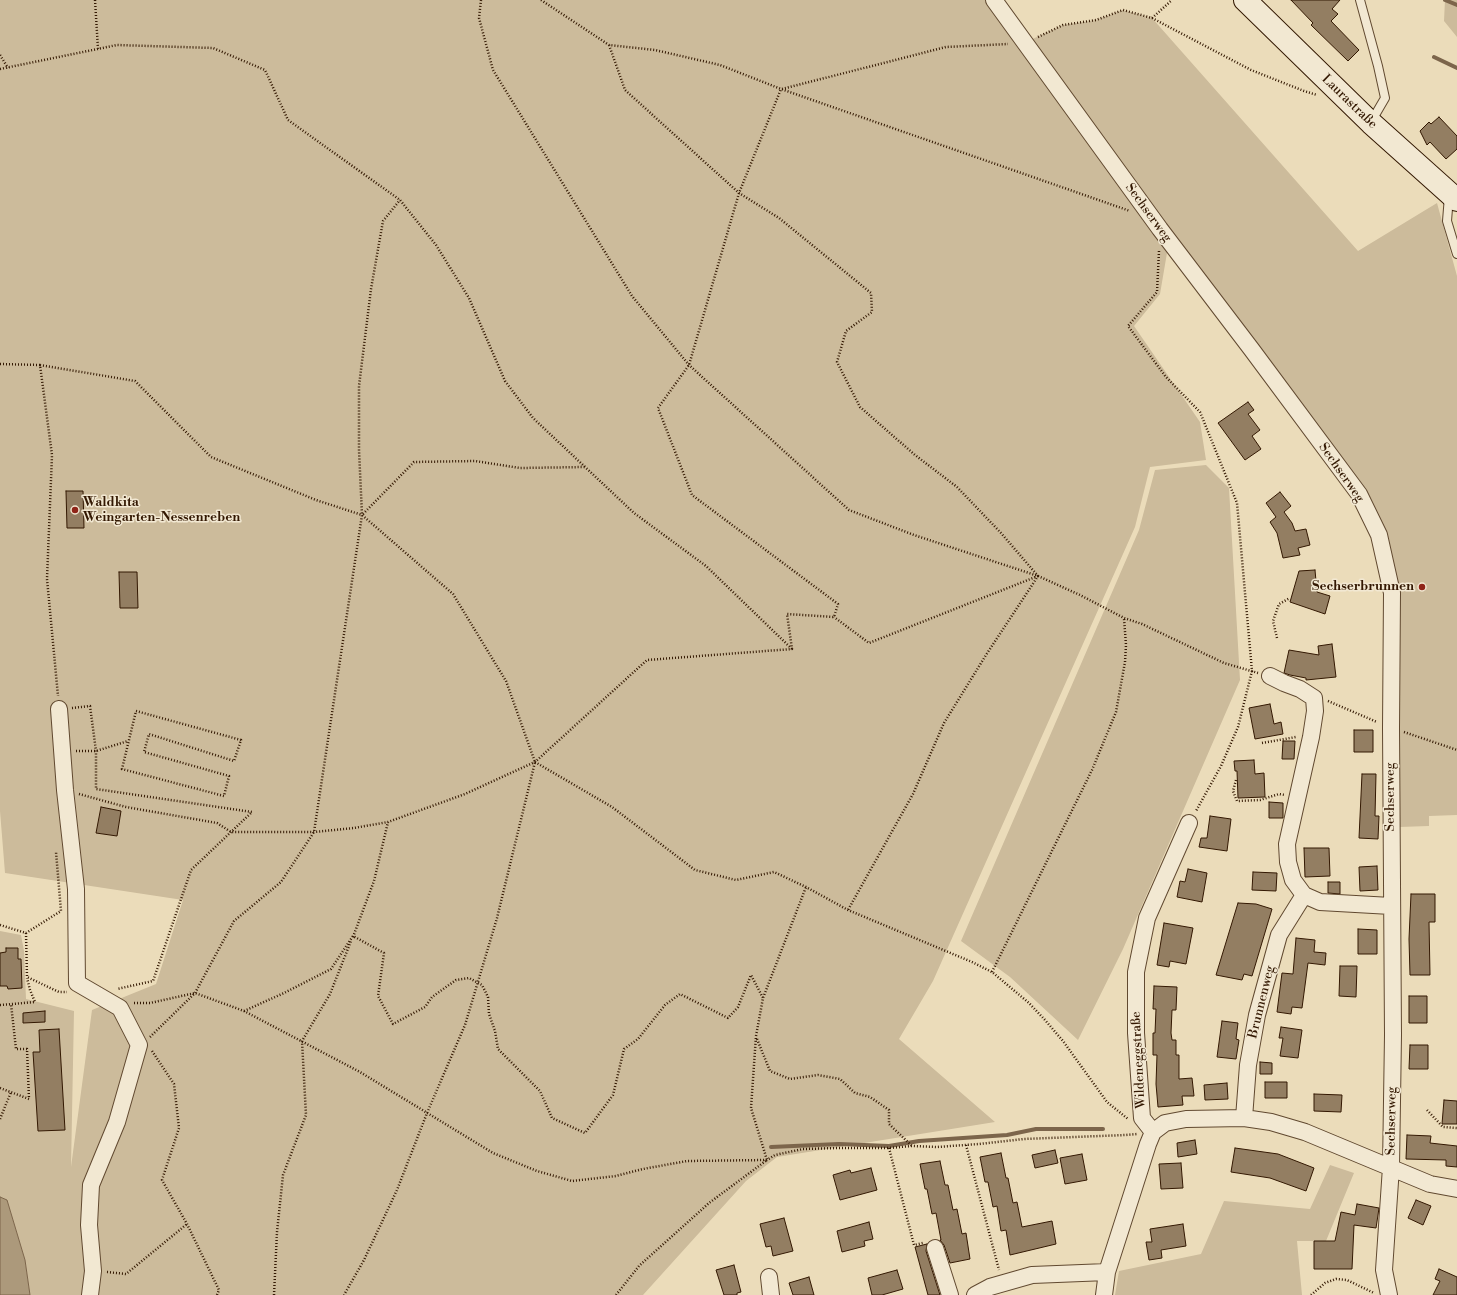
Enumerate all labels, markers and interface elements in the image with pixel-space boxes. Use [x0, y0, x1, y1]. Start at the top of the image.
street label: Laurastraße [1318, 72, 1380, 132]
street label: Sechserweg [1121, 181, 1175, 245]
street label: Sechserweg [1315, 440, 1367, 506]
place label: Waldkita Weingarten-Nessenreben [83, 495, 240, 526]
marker: Waldkita Weingarten-Nessenreben [70, 505, 80, 515]
place label: Sechserbrunnen [1312, 579, 1414, 595]
marker: Sechserbrunnen [1417, 582, 1427, 592]
street label: Sechserweg [1383, 763, 1399, 831]
street label: Brunnenweg [1245, 964, 1279, 1040]
street label: Wildeneggstraße [1129, 1011, 1149, 1109]
street label: Sechserweg [1384, 1086, 1400, 1156]

